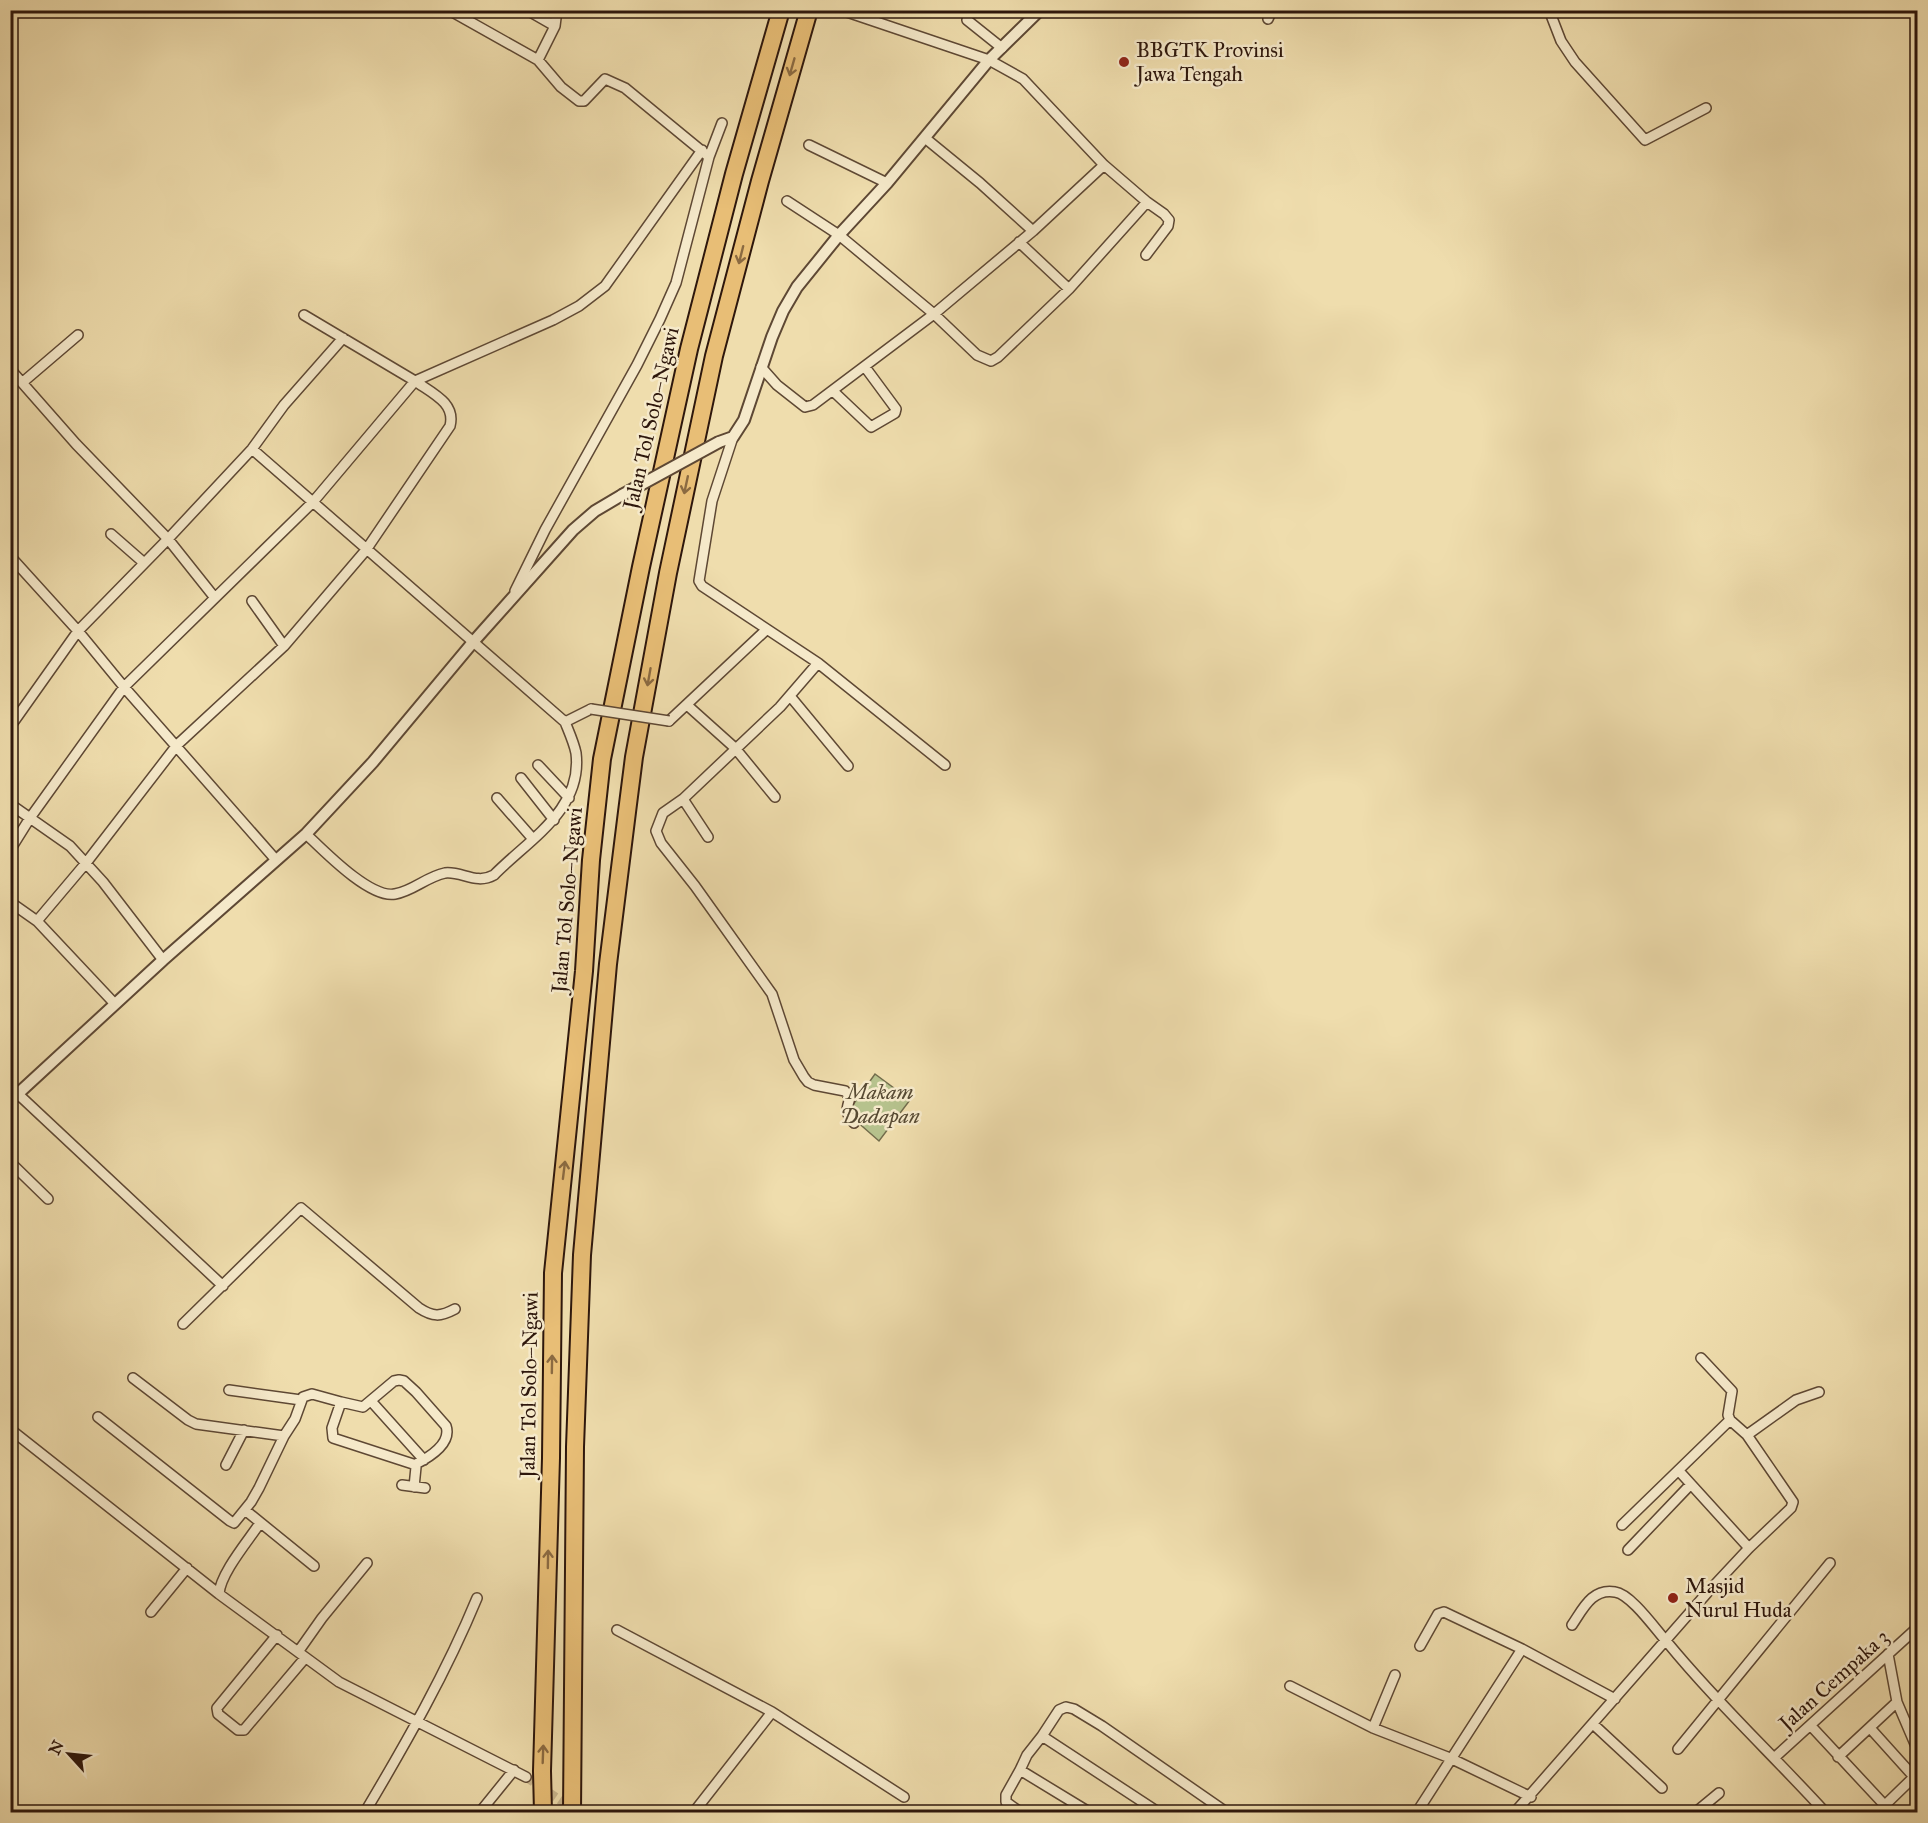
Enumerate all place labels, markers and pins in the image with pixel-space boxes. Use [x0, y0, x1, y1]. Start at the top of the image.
place label: BBGTK Provinsi Jawa Tengah [1134, 37, 1284, 87]
marker: BBGTK Provinsi Jawa Tengah [1117, 55, 1131, 69]
place label: Masjid Nurul Huda [1685, 1573, 1792, 1623]
marker: Masjid Nurul Huda [1666, 1591, 1680, 1605]

